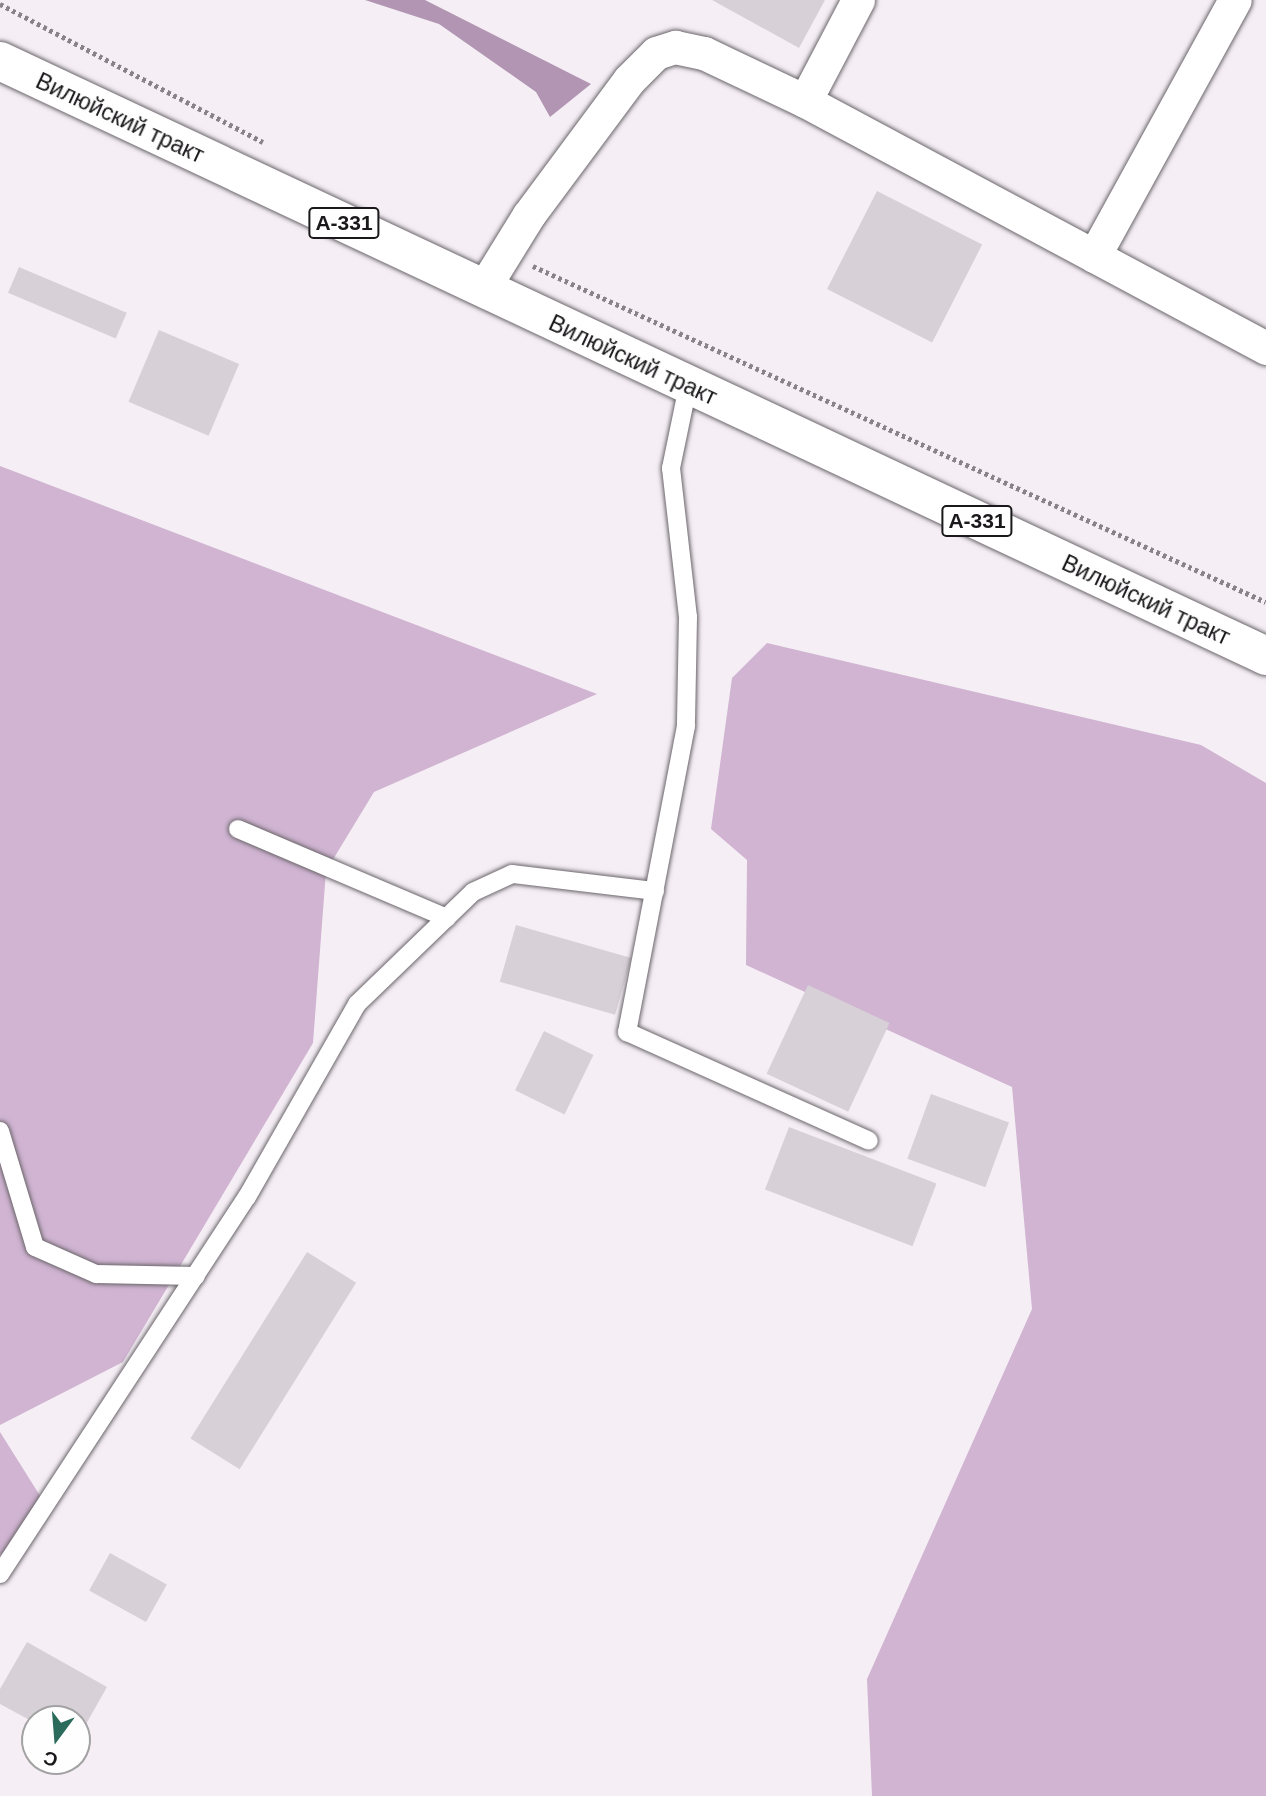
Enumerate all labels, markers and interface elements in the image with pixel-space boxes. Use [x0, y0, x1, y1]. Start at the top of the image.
street label: Вилюйский тракт [32, 67, 208, 169]
road number: А-331 [307, 206, 381, 241]
street label: Вилюйский тракт [545, 309, 721, 411]
road number: А-331 [940, 504, 1014, 538]
street label: Вилюйский тракт [1058, 549, 1234, 651]
north arrow [21, 1705, 91, 1775]
text: С [41, 1747, 60, 1771]

